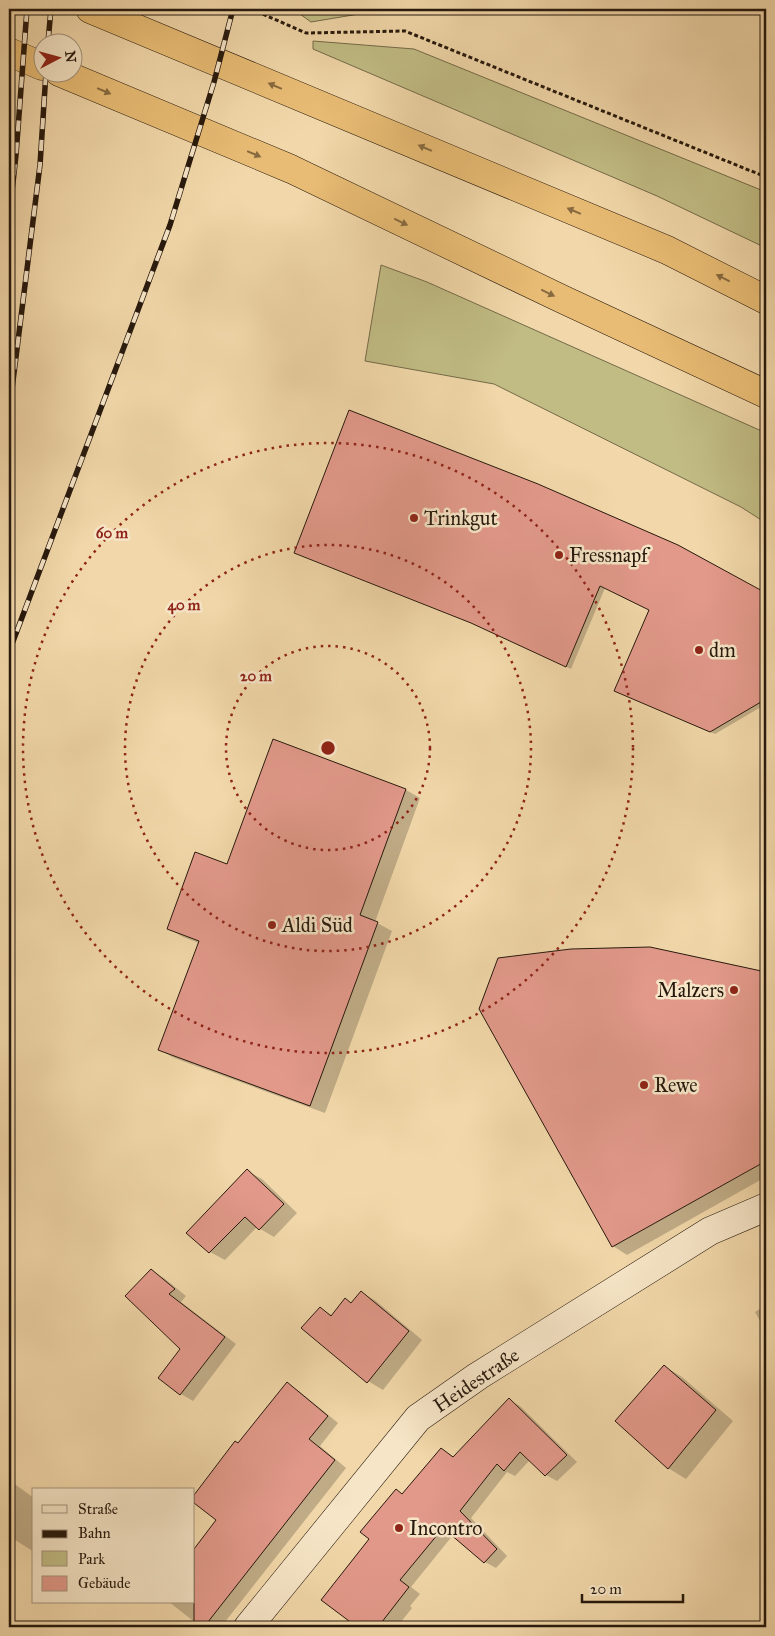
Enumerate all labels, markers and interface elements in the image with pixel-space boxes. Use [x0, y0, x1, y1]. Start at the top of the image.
north arrow [32, 32, 82, 82]
text: N [61, 50, 80, 64]
one-way arrow [268, 81, 282, 89]
one-way arrow [97, 88, 111, 96]
one-way arrow [418, 144, 432, 152]
one-way arrow [247, 150, 261, 158]
one-way arrow [567, 207, 582, 215]
one-way arrow [394, 218, 408, 226]
one-way arrow [715, 274, 730, 282]
one-way arrow [541, 289, 555, 297]
place label: Trinkgut [424, 506, 498, 531]
marker: Trinkgut [408, 512, 420, 524]
text: 60 m [96, 524, 129, 542]
place label: Fressnapf [569, 543, 651, 567]
marker: Fressnapf [553, 549, 565, 561]
text: 40 m [168, 596, 201, 615]
place label: dm [709, 638, 736, 662]
marker: dm [693, 644, 705, 656]
text: 20 m [240, 667, 272, 685]
centre of rings [319, 739, 337, 757]
place label: Aldi Süd [281, 913, 353, 937]
marker: Aldi Süd [266, 919, 278, 931]
place label: Malzers [657, 978, 724, 1002]
marker: Malzers [728, 984, 740, 996]
place label: Rewe [654, 1073, 698, 1097]
marker: Rewe [638, 1079, 650, 1091]
street label: Heidestraße [429, 1343, 523, 1417]
legend [32, 1488, 195, 1604]
text: Straße [78, 1500, 118, 1518]
place label: Incontro [409, 1516, 483, 1540]
marker: Incontro [393, 1522, 405, 1534]
text: Bahn [78, 1524, 111, 1542]
text: Park [78, 1550, 105, 1568]
scale bar [582, 1571, 684, 1603]
text: Gebäude [78, 1574, 131, 1592]
text: 20 m [590, 1580, 622, 1598]

